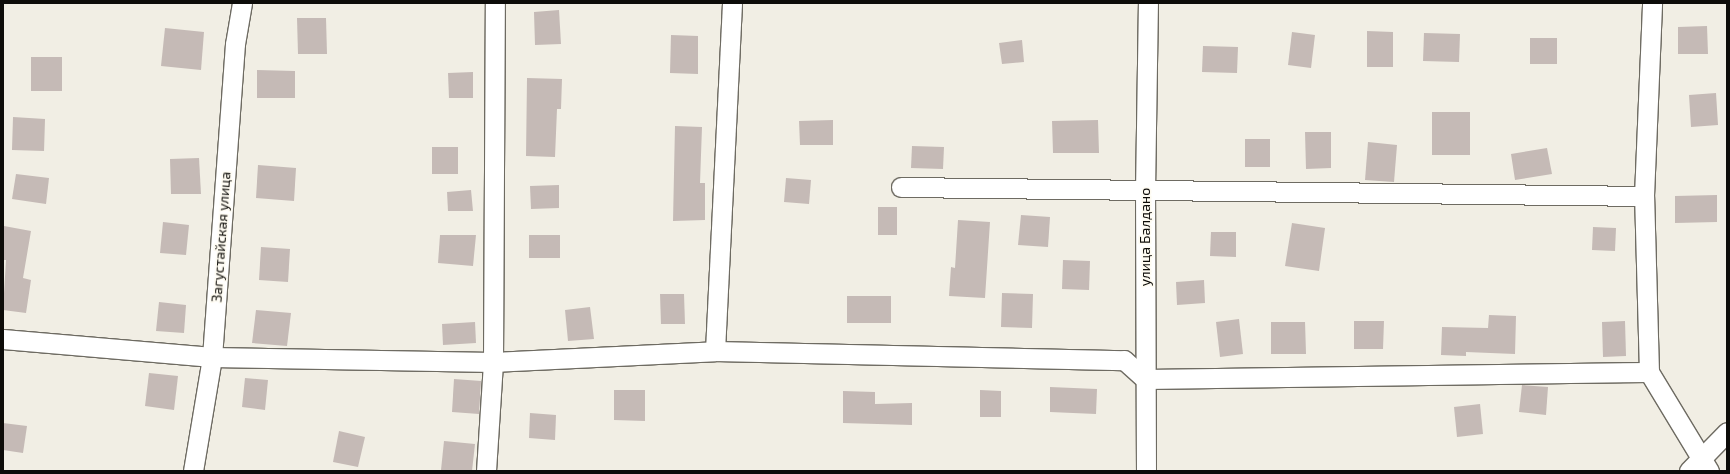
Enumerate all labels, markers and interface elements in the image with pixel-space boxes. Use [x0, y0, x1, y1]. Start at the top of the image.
street label: Загустайская улица [208, 171, 234, 303]
street label: улица Балдано [1137, 188, 1153, 286]

